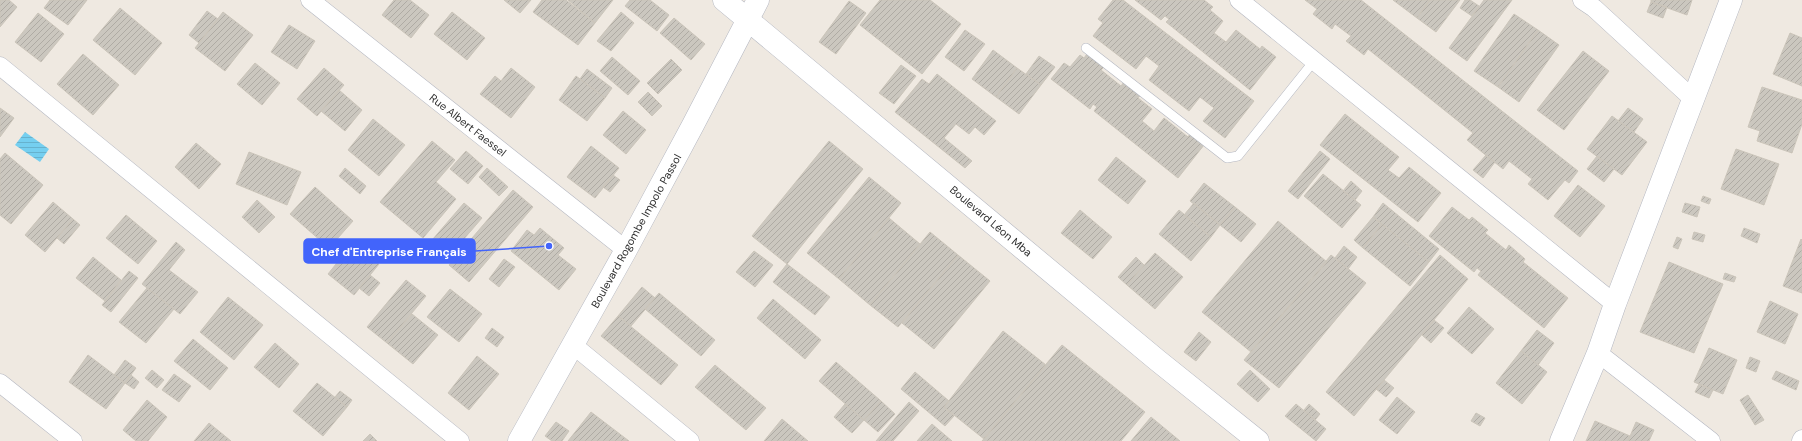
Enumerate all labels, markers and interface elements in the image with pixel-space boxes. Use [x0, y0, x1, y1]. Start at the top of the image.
street label: Rue Albert Faessel [427, 91, 509, 159]
street label: Boulevard Rogombe Impolo Passol [588, 152, 684, 310]
street label: Boulevard Léon Mba [947, 183, 1035, 259]
callout: Chef d'Entreprise Français [304, 239, 475, 263]
text: Chef d'Entreprise Français [311, 244, 467, 260]

